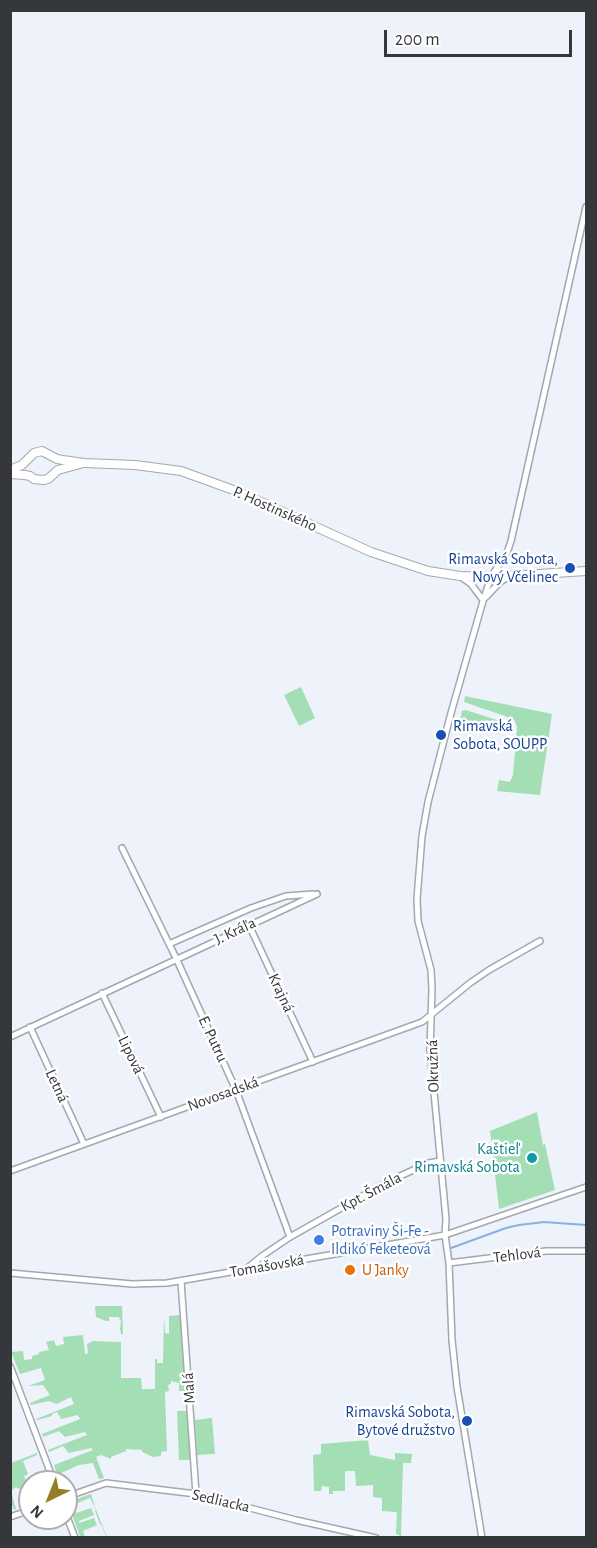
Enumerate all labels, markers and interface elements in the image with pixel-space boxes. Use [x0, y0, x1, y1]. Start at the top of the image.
scale bar [387, 18, 574, 56]
text: 200 m [395, 31, 440, 49]
street label: P. Hostinského [230, 482, 320, 536]
place label: Rimavská Sobota, Nový Včelinec [448, 549, 558, 587]
marker: Rimavská Sobota, Nový Včelinec [563, 561, 577, 575]
place label: Rimavská Sobota, SOUPP [453, 716, 547, 754]
marker: Rimavská Sobota, SOUPP [434, 728, 448, 742]
street label: J. Kráľa [211, 913, 259, 949]
street label: Krajná [264, 970, 298, 1016]
street label: E. Putru [194, 1013, 232, 1065]
street label: Lipová [114, 1033, 148, 1077]
street label: Okružná [422, 1039, 444, 1093]
street label: Letná [41, 1066, 73, 1106]
street label: Novosadská [185, 1072, 261, 1116]
place label: Kaštieľ Rimavská Sobota [414, 1139, 520, 1177]
marker: Kaštieľ Rimavská Sobota [525, 1151, 539, 1165]
street label: Kpt. Šmála [337, 1168, 405, 1216]
place label: Potraviny Ši-Fe - Ildikó Feketeová [331, 1221, 431, 1259]
marker: Potraviny Ši-Fe - Ildikó Feketeová [312, 1233, 326, 1247]
street label: Tehlová [492, 1243, 542, 1267]
street label: Tomašovská [228, 1250, 306, 1282]
place label: U Janky [362, 1260, 409, 1280]
marker: U Janky [343, 1263, 357, 1277]
street label: Malá [178, 1372, 200, 1404]
place label: Rimavská Sobota, Bytové družstvo [345, 1402, 455, 1440]
marker: Rimavská Sobota, Bytové družstvo [460, 1414, 474, 1428]
north arrow [18, 1470, 78, 1530]
street label: Sedliacka [190, 1485, 252, 1517]
text: N [28, 1502, 47, 1521]

